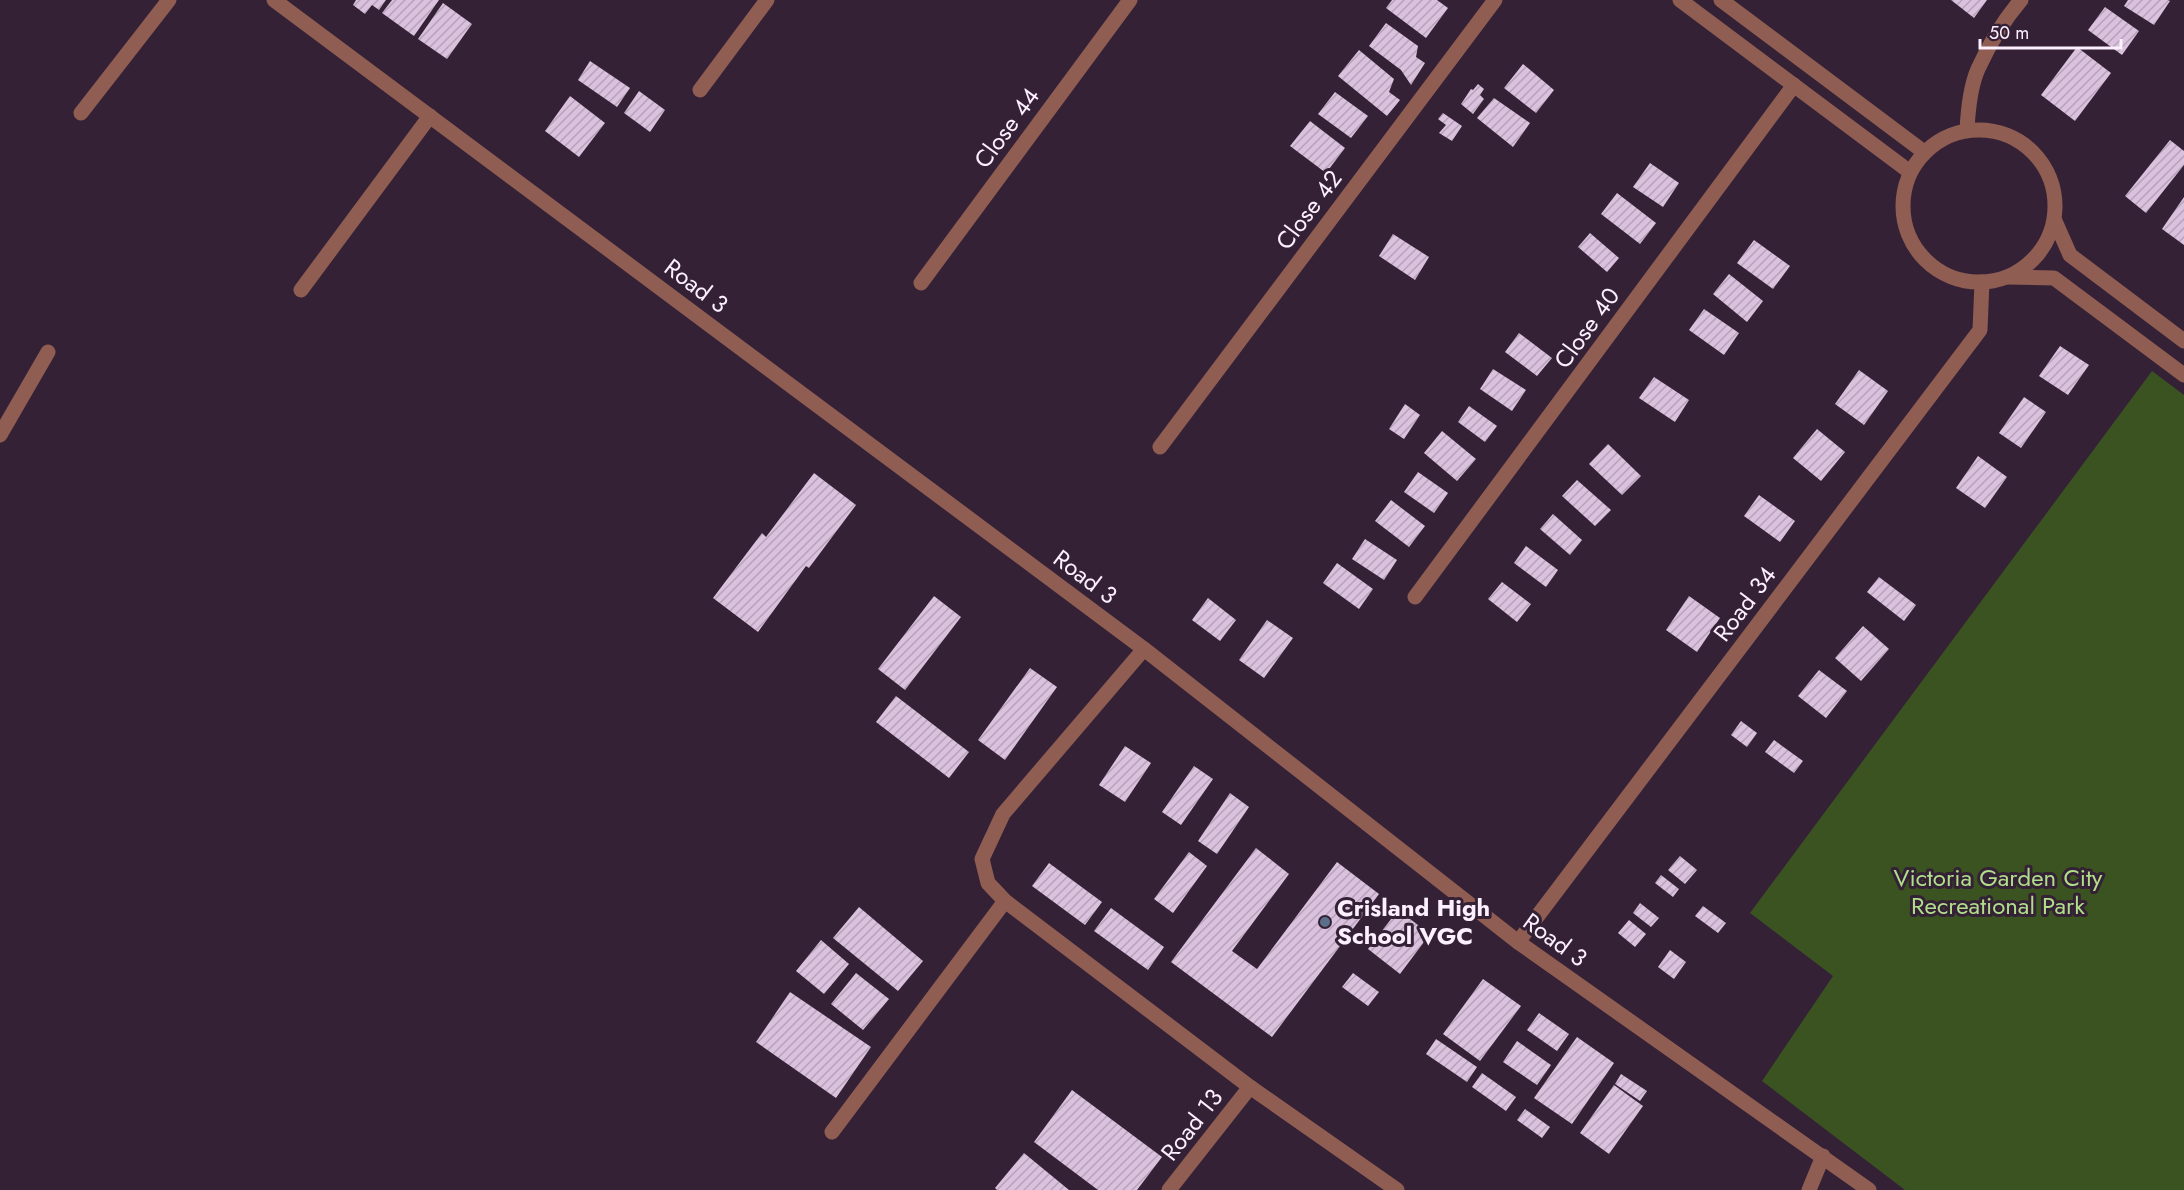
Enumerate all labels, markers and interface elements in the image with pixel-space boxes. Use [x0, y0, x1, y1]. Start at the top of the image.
scale bar [1980, 12, 2121, 50]
text: 50 m [1989, 20, 2029, 46]
street label: Close 44 [965, 80, 1048, 175]
street label: Close 42 [1267, 162, 1350, 257]
street label: Road 3 [657, 250, 736, 321]
street label: Close 40 [1545, 280, 1628, 375]
street label: Road 3 [1046, 541, 1125, 612]
street label: Road 34 [1705, 559, 1784, 649]
park label: Victoria Garden City Recreational Park [1894, 860, 2103, 923]
place label: Crisland High School VGC [1337, 890, 1490, 953]
street label: Road 3 [1516, 904, 1595, 975]
marker: Crisland High School VGC [1318, 915, 1332, 929]
street label: Road 13 [1152, 1081, 1231, 1168]

